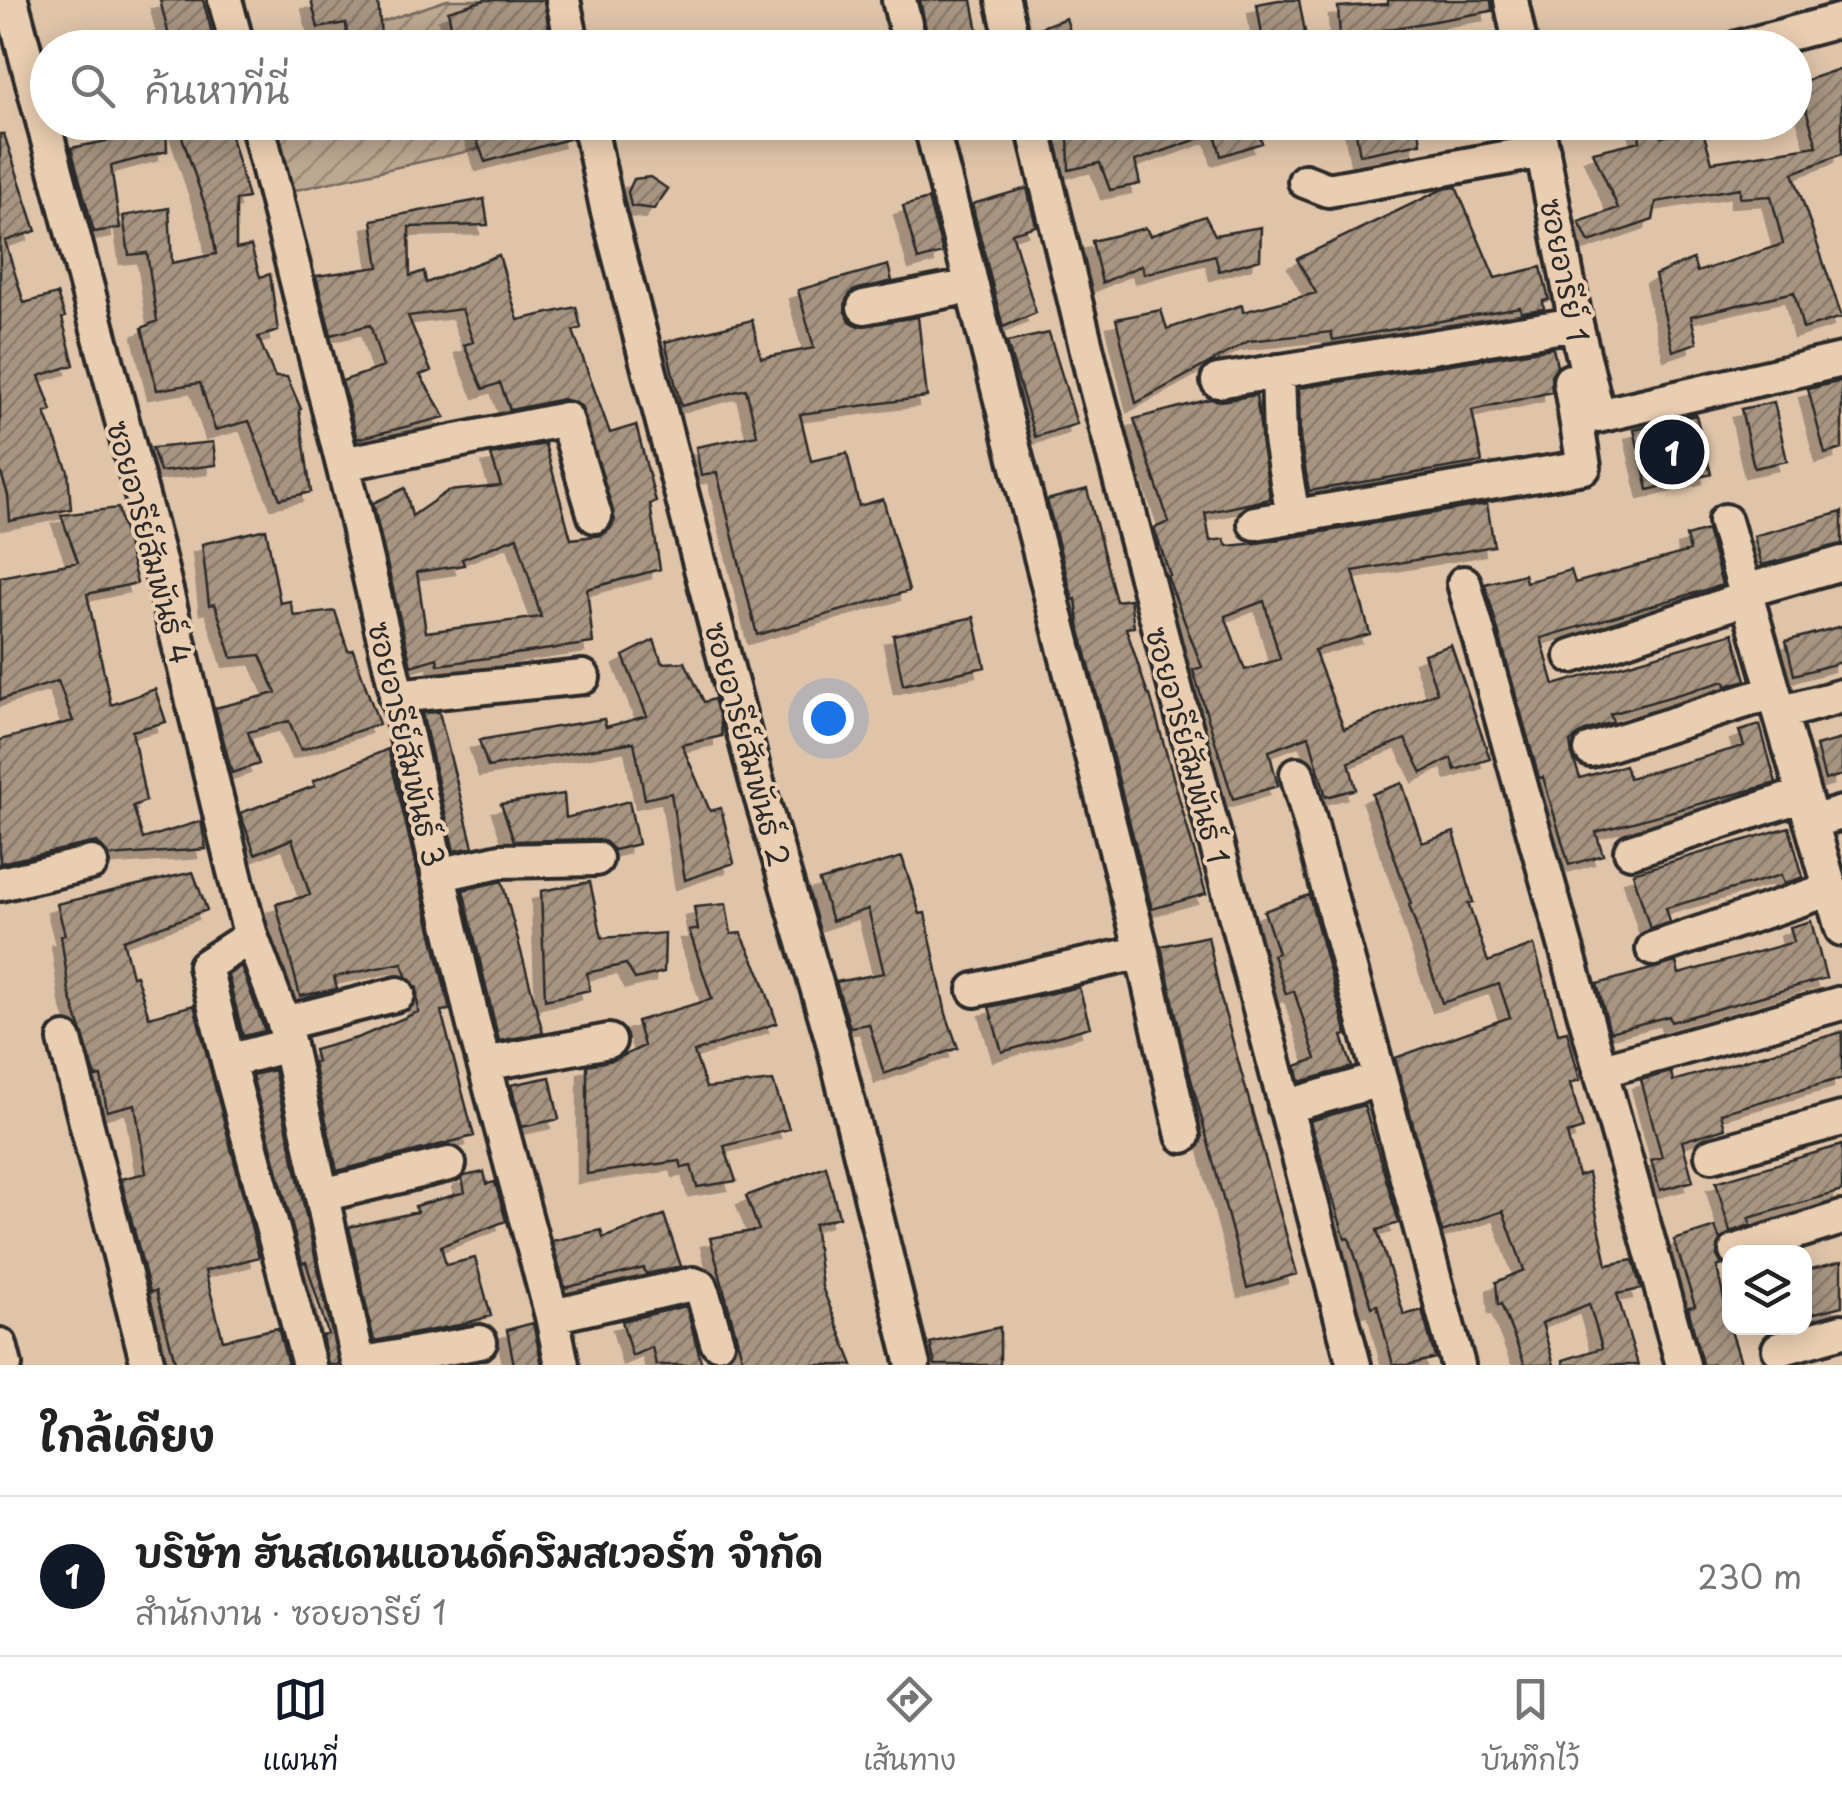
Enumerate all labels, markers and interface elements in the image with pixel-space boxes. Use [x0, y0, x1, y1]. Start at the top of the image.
search box [30, 30, 1812, 140]
icon: search [65, 58, 120, 113]
text: ค้นหาที่นี่ [145, 60, 289, 117]
street label: ซอยอารีย์ 1 [1530, 194, 1602, 346]
pin: 1 [1640, 414, 1704, 490]
street label: ซอยอารีย์สัมพันธ์ 4 [97, 415, 205, 669]
street label: ซอยอารีย์สัมพันธ์ 3 [358, 617, 458, 871]
street label: ซอยอารีย์สัมพันธ์ 2 [695, 617, 803, 871]
street label: ซอยอารีย์สัมพันธ์ 1 [1136, 621, 1242, 869]
your location [803, 693, 854, 744]
map controls [1722, 1245, 1812, 1335]
button: layers [1722, 1245, 1812, 1335]
text: ใกล้เคียง [40, 1402, 215, 1465]
text: บริษัท ฮันสเดนแอนด์คริมสเวอร์ท จำกัด [135, 1523, 823, 1580]
text: 1 [65, 1552, 80, 1600]
text: 230 m [1697, 1552, 1802, 1600]
text: สำนักงาน · ซอยอารีย์ 1 [135, 1588, 447, 1636]
tab: แผนที่ [263, 1672, 338, 1781]
tab: เส้นทาง [863, 1672, 956, 1781]
tab: บันทึกไว้ [1481, 1672, 1579, 1781]

